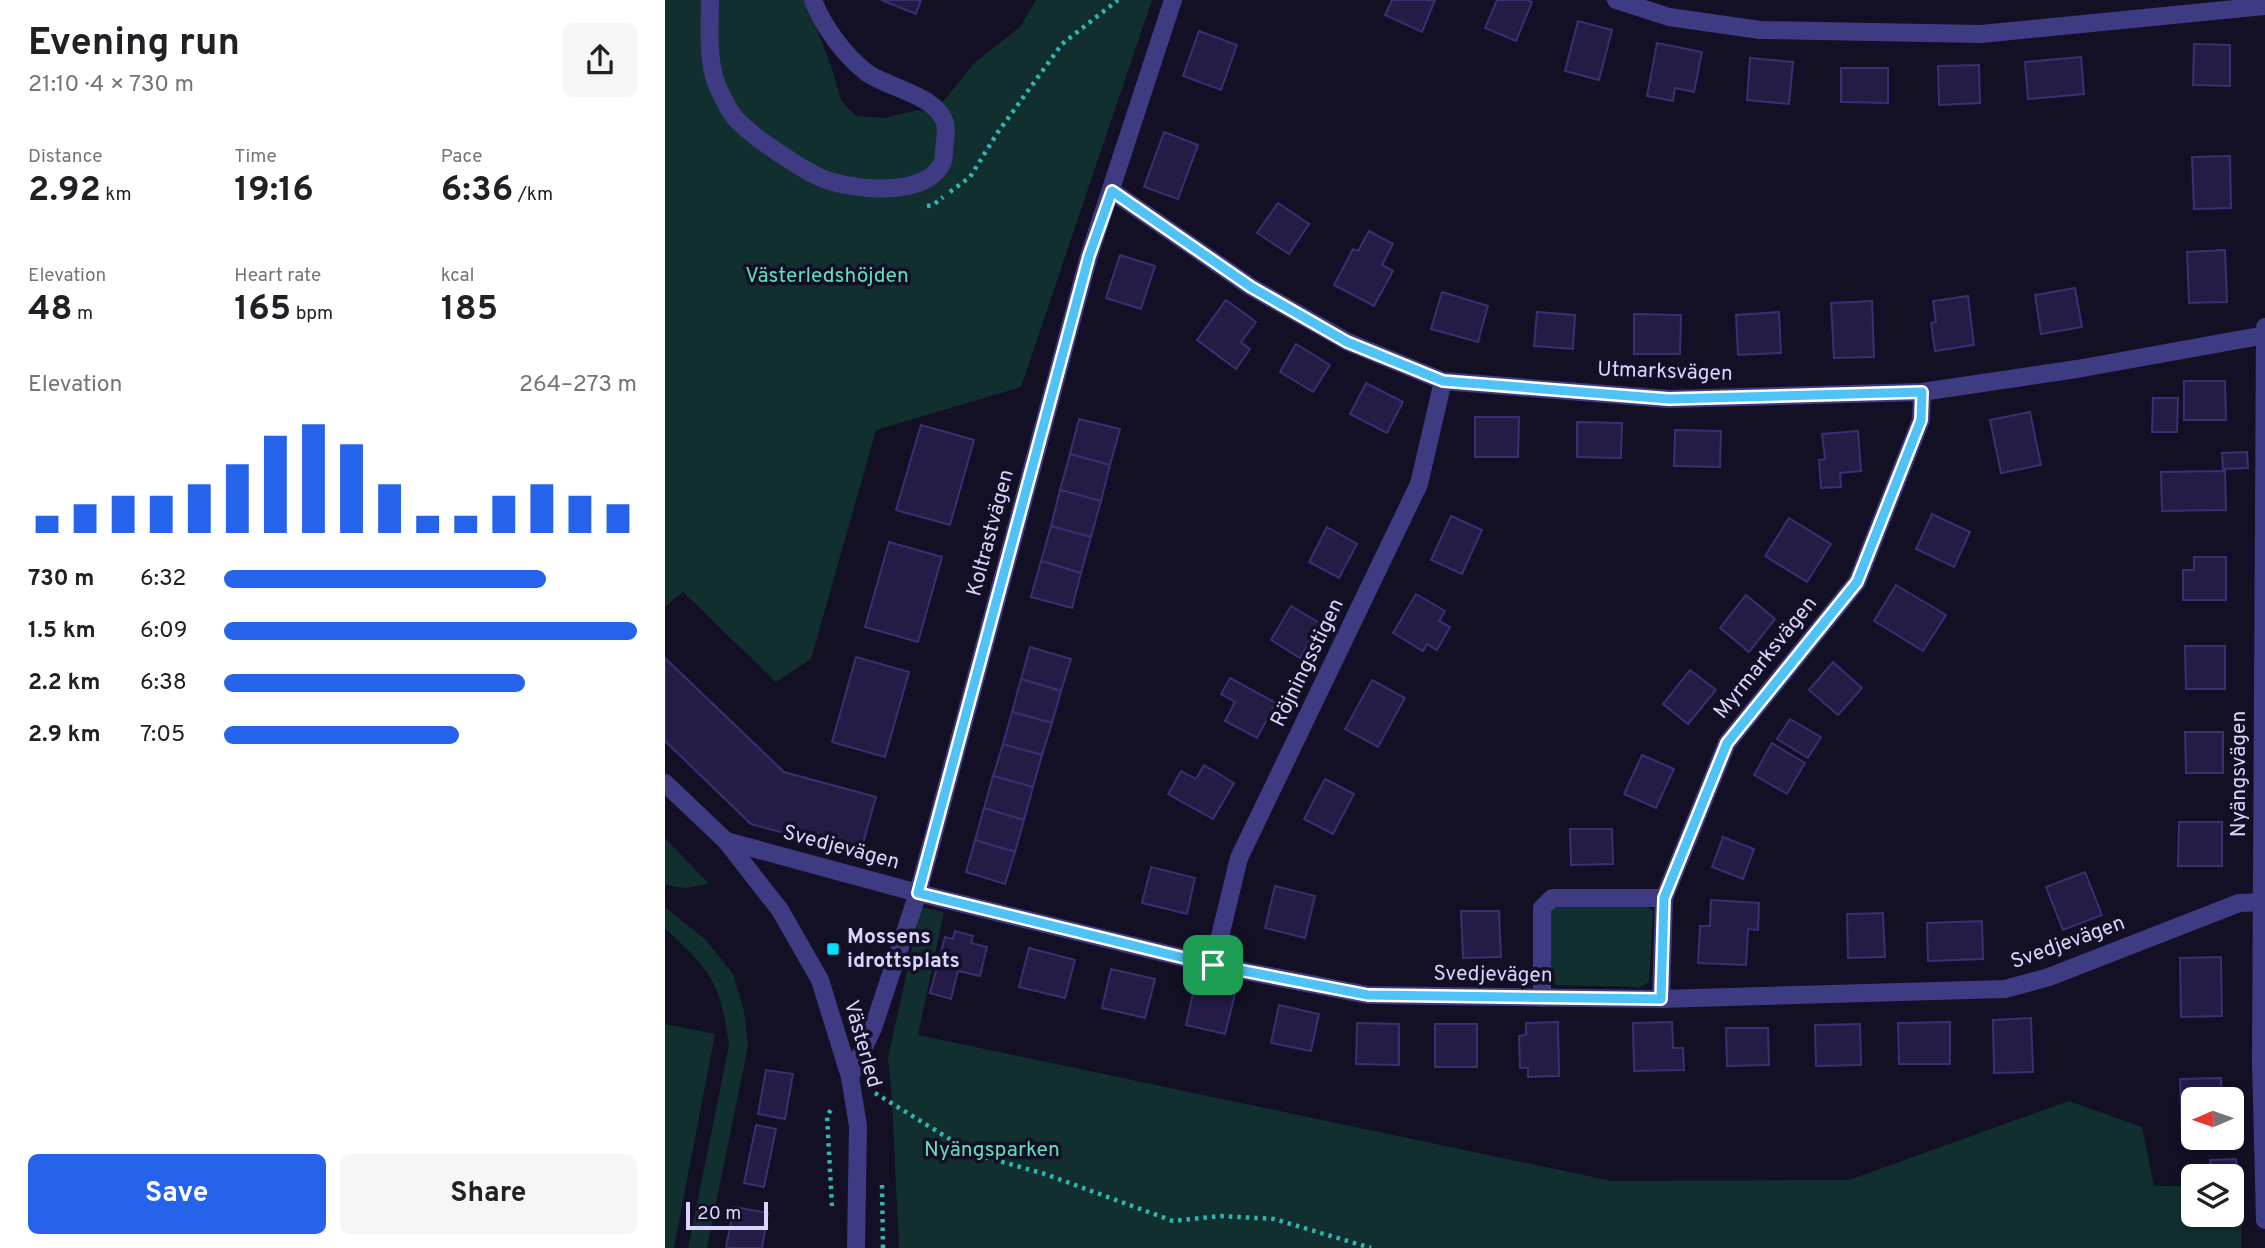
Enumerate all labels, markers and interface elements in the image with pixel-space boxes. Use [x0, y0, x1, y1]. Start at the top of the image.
text: Evening run [28, 20, 240, 69]
button: share [563, 23, 637, 97]
text: 21:10 · 4 × 730 m [28, 71, 194, 100]
text: Distance [28, 145, 103, 169]
text: Time [234, 145, 277, 169]
text: Pace [441, 145, 482, 169]
text: 2.92 [28, 169, 101, 213]
text: 19:16 [234, 169, 314, 213]
text: 6:36 [441, 169, 513, 213]
text: km [101, 183, 132, 207]
text: /km [513, 183, 553, 207]
park label: Västerledshöjden [745, 263, 909, 290]
text: Elevation [28, 264, 106, 288]
text: Heart rate [234, 264, 321, 288]
text: kcal [441, 264, 474, 288]
text: 48 [28, 288, 73, 332]
text: 165 [234, 288, 291, 332]
text: 185 [441, 288, 498, 332]
text: m [73, 302, 93, 326]
text: bpm [291, 302, 333, 326]
street label: Utmarksvägen [1597, 356, 1733, 388]
text: Elevation [28, 371, 123, 400]
text: 264–273 m [519, 371, 637, 400]
street label: Koltrastvägen [961, 467, 1021, 599]
text: 730 m [28, 565, 94, 594]
text: 6:32 [140, 565, 186, 594]
street label: Myrmarksvägen [1708, 591, 1824, 725]
street label: Röjningsstigen [1265, 594, 1351, 732]
text: 1.5 km [28, 617, 96, 646]
text: 6:09 [140, 617, 187, 646]
text: 2.2 km [28, 669, 101, 698]
text: 6:38 [140, 669, 187, 698]
street label: Nyängsvägen [2226, 711, 2253, 837]
text: 2.9 km [28, 721, 101, 750]
text: 7:05 [140, 721, 185, 750]
street label: Svedjevägen [780, 819, 902, 877]
street label: Svedjevägen [2007, 910, 2129, 976]
place label: Mossens idrottsplats [847, 924, 960, 975]
pin [1183, 935, 1243, 995]
marker: Mossens idrottsplats [825, 941, 841, 957]
icon: arrive [1194, 946, 1232, 984]
street label: Svedjevägen [1433, 960, 1553, 990]
street label: Västerled [837, 997, 887, 1091]
north arrow [2181, 1087, 2243, 1150]
map controls [2181, 1087, 2244, 1227]
park label: Nyängsparken [924, 1137, 1060, 1164]
button: Save [28, 1154, 326, 1234]
button: Share [340, 1154, 637, 1234]
button: layers [2181, 1164, 2244, 1227]
scale bar [686, 1199, 768, 1231]
text: 20 m [697, 1202, 741, 1226]

